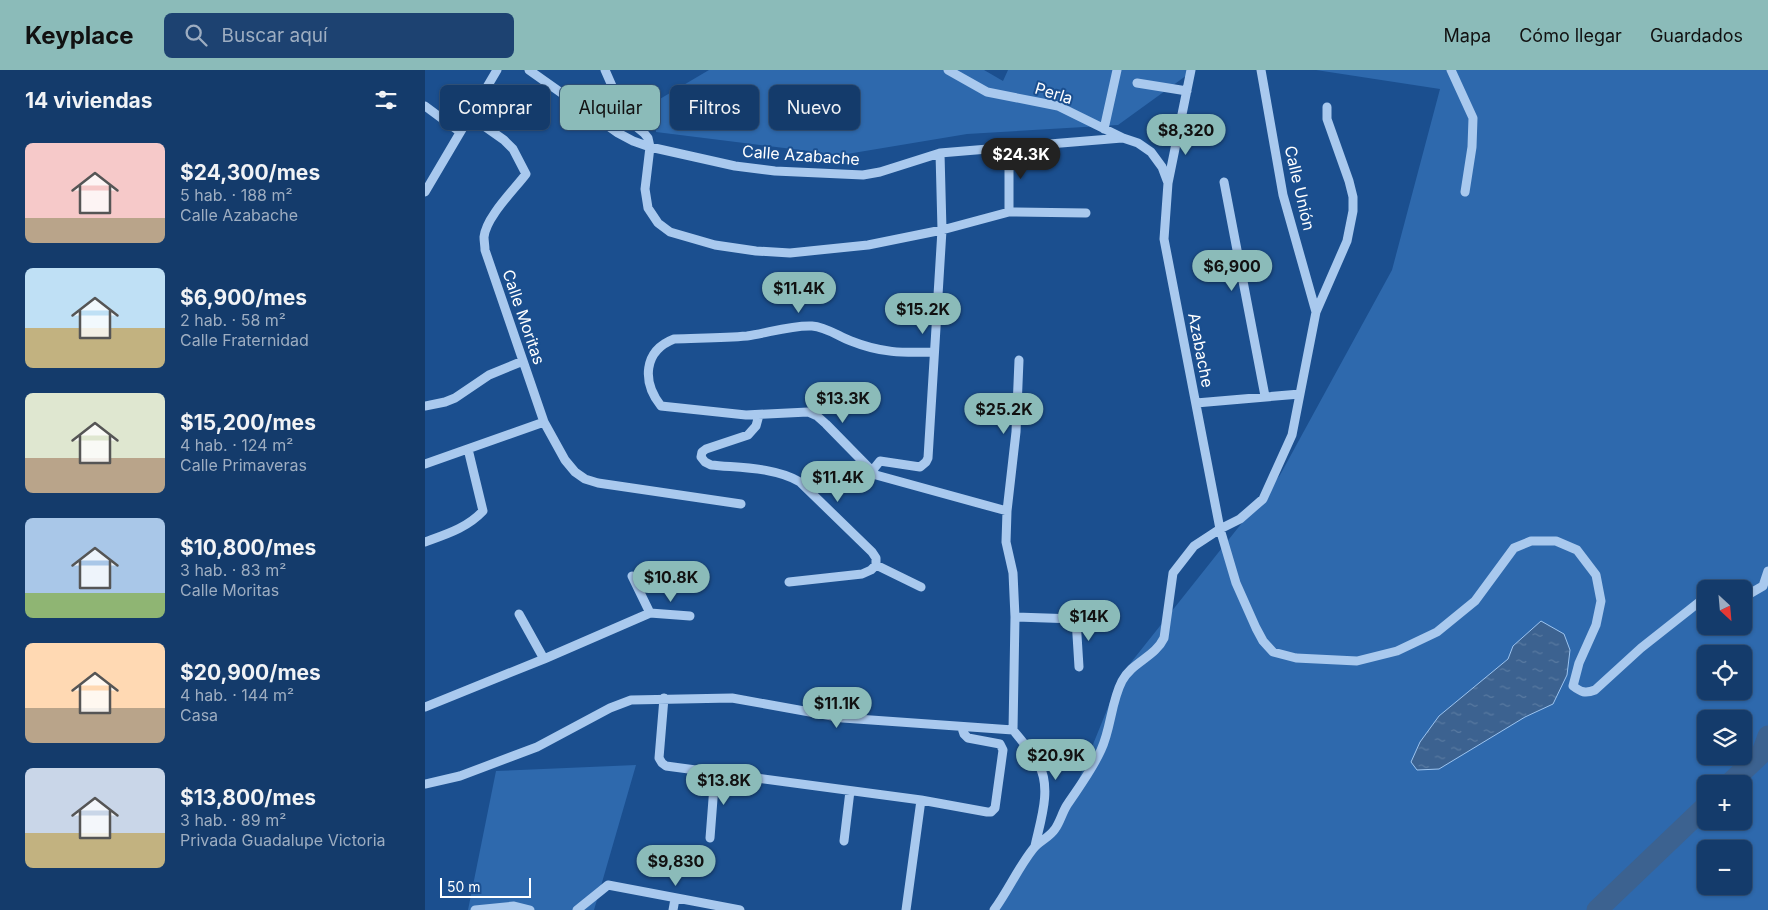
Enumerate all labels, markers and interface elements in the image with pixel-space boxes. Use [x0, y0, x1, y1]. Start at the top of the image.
search box [164, 13, 514, 58]
text: Keyplace [25, 21, 134, 50]
icon: search [182, 21, 210, 49]
text: Buscar aquí [222, 24, 328, 47]
text: Mapa [1444, 25, 1491, 46]
text: Cómo llegar [1519, 25, 1622, 46]
text: Guardados [1650, 25, 1743, 46]
street label: Perla [1033, 78, 1075, 108]
chip: Comprar [440, 85, 550, 130]
chip: Alquilar [560, 85, 660, 130]
chip: Filtros [670, 85, 759, 130]
chip: Nuevo [769, 85, 860, 130]
icon: filters [372, 86, 400, 114]
text: 14 viviendas [25, 88, 153, 113]
pin: $8,320 [1145, 114, 1227, 156]
text: $8,320 [1158, 120, 1214, 140]
pin: $24.3K [980, 138, 1062, 180]
street label: Calle Azabache [741, 141, 861, 169]
text: $24.3K [992, 144, 1050, 164]
street label: Calle Unión [1281, 144, 1319, 232]
text: $24,300/mes [180, 160, 320, 185]
icon: home [65, 163, 125, 223]
text: 5 hab. · 188 m² [180, 185, 293, 205]
text: Calle Azabache [180, 205, 298, 225]
pin: $6,900 [1191, 250, 1273, 292]
text: $6,900 [1203, 256, 1261, 276]
street label: Calle Moritas [498, 267, 550, 367]
pin: $11.4K [758, 272, 840, 314]
text: $11.4K [773, 278, 825, 298]
text: $6,900/mes [180, 285, 307, 310]
icon: home [65, 288, 125, 348]
pin: $15.2K [882, 292, 964, 335]
text: $15.2K [896, 299, 950, 319]
text: 2 hab. · 58 m² [180, 310, 286, 330]
street label: Azabache [1184, 311, 1218, 389]
text: Calle Fraternidad [180, 330, 309, 350]
pin: $13.3K [802, 382, 884, 424]
text: $13.3K [816, 388, 870, 408]
pin: $25.2K [963, 392, 1045, 435]
text: $25.2K [975, 399, 1033, 419]
text: $15,200/mes [180, 410, 316, 435]
icon: home [65, 413, 125, 473]
text: 4 hab. · 124 m² [180, 435, 293, 455]
text: Calle Primaveras [180, 455, 307, 475]
pin: $11.4K [797, 460, 879, 503]
text: $11.4K [812, 467, 864, 487]
text: $10,800/mes [180, 535, 316, 560]
icon: home [65, 538, 125, 598]
text: 3 hab. · 83 m² [180, 560, 286, 580]
pin: $10.8K [630, 560, 712, 603]
text: $10.8K [644, 567, 698, 587]
text: Calle Moritas [180, 580, 279, 600]
north arrow [1697, 580, 1753, 635]
map controls [1697, 580, 1752, 895]
pin: $14K [1059, 600, 1119, 642]
text: $14K [1069, 606, 1109, 626]
button: locate [1697, 645, 1752, 700]
text: $20,900/mes [180, 660, 321, 685]
icon: home [65, 663, 125, 723]
text: 4 hab. · 144 m² [180, 685, 294, 705]
pin: $11.1K [796, 686, 878, 729]
text: $11.1K [814, 693, 860, 713]
text: Casa [180, 705, 218, 725]
button: layers [1697, 710, 1752, 765]
pin: $20.9K [1015, 738, 1097, 781]
text: $20.9K [1027, 745, 1085, 765]
pin: $13.8K [683, 764, 765, 806]
text: $13.8K [697, 770, 751, 790]
button: + [1697, 775, 1752, 830]
text: $13,800/mes [180, 785, 316, 810]
icon: home [65, 788, 125, 848]
text: 3 hab. · 89 m² [180, 810, 286, 830]
text: Privada Guadalupe Victoria [180, 830, 386, 850]
button: − [1697, 840, 1752, 895]
pin: $9,830 [635, 844, 717, 887]
text: $9,830 [648, 851, 704, 871]
scale bar [440, 875, 531, 898]
text: 50 m [447, 878, 481, 895]

